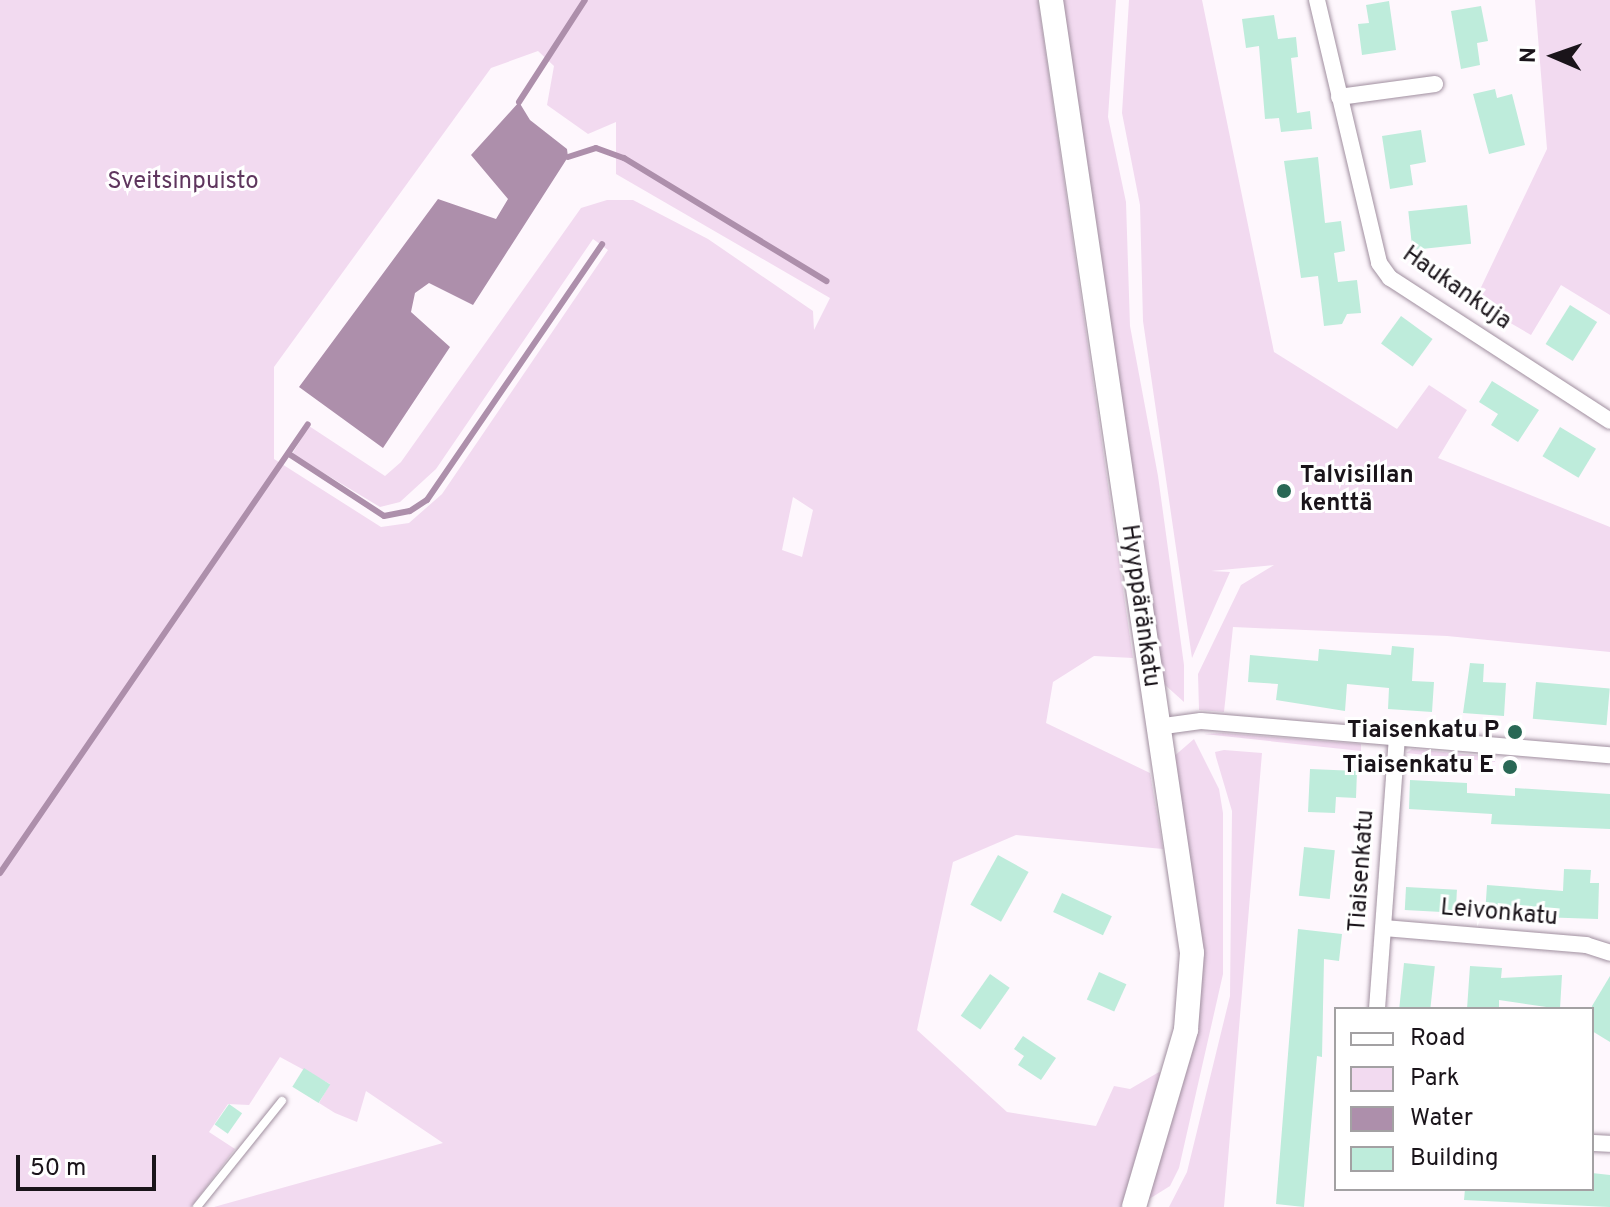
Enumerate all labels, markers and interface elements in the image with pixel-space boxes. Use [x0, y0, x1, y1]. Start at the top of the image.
north arrow [1514, 16, 1594, 96]
text: N [1516, 47, 1543, 64]
park label: Sveitsinpuisto [107, 169, 259, 197]
street label: Haukankuja [1396, 241, 1516, 337]
place label: Talvisillan kenttä [1300, 463, 1414, 519]
marker: Talvisillan kenttä [1275, 482, 1293, 500]
street label: Hyyppäränkatu [1113, 523, 1165, 689]
place label: Tiaisenkatu P [1347, 718, 1499, 746]
marker: Tiaisenkatu P [1506, 723, 1524, 741]
place label: Tiaisenkatu E [1342, 753, 1494, 781]
marker: Tiaisenkatu E [1501, 758, 1519, 776]
street label: Tiaisenkatu [1344, 809, 1382, 933]
street label: Leivonkatu [1439, 895, 1559, 933]
legend [1334, 1007, 1594, 1191]
text: Road [1410, 1024, 1466, 1054]
text: Park [1410, 1064, 1460, 1094]
text: Water [1410, 1104, 1473, 1134]
scale bar [20, 1139, 160, 1189]
text: Building [1410, 1144, 1499, 1174]
text: 50 m [30, 1154, 86, 1184]

